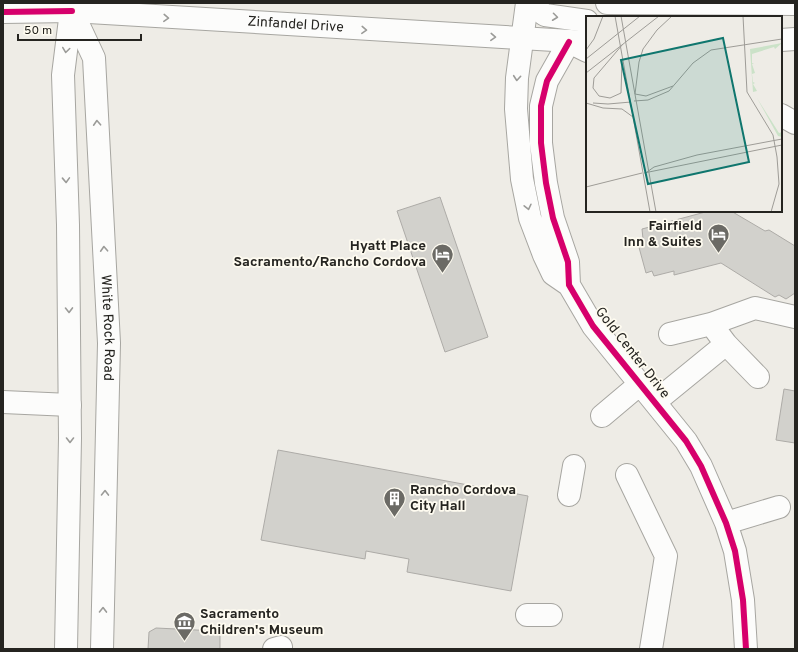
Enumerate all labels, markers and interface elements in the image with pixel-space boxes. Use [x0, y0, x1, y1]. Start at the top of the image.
one-way arrow [552, 12, 559, 21]
one-way arrow [163, 13, 169, 22]
street label: Zinfandel Drive [247, 13, 344, 36]
scale bar [18, 16, 141, 42]
inset map [586, 16, 782, 212]
text: 50 m [24, 23, 52, 39]
one-way arrow [361, 25, 367, 34]
one-way arrow [490, 33, 496, 42]
one-way arrow [62, 47, 71, 53]
one-way arrow [513, 75, 522, 81]
one-way arrow [93, 120, 102, 126]
one-way arrow [62, 177, 70, 183]
one-way arrow [523, 203, 532, 210]
place label: Fairfield Inn & Suites [623, 218, 702, 251]
hotel icon: Fairfield Inn & Suites [705, 221, 731, 254]
place label: Hyatt Place Sacramento/Rancho Cordova [233, 238, 426, 271]
hotel icon: Hyatt Place Sacramento/Rancho Cordova [429, 241, 455, 274]
one-way arrow [99, 246, 108, 252]
street label: White Rock Road [97, 274, 118, 381]
street label: Gold Center Drive [591, 304, 673, 402]
one-way arrow [65, 307, 73, 313]
one-way arrow [66, 437, 74, 443]
place label: Rancho Cordova City Hall [410, 482, 516, 515]
building icon: Rancho Cordova City Hall [382, 485, 408, 518]
one-way arrow [101, 490, 109, 496]
place label: Sacramento Children's Museum [200, 606, 324, 639]
one-way arrow [99, 607, 107, 613]
museum icon: Sacramento Children's Museum [171, 609, 197, 642]

